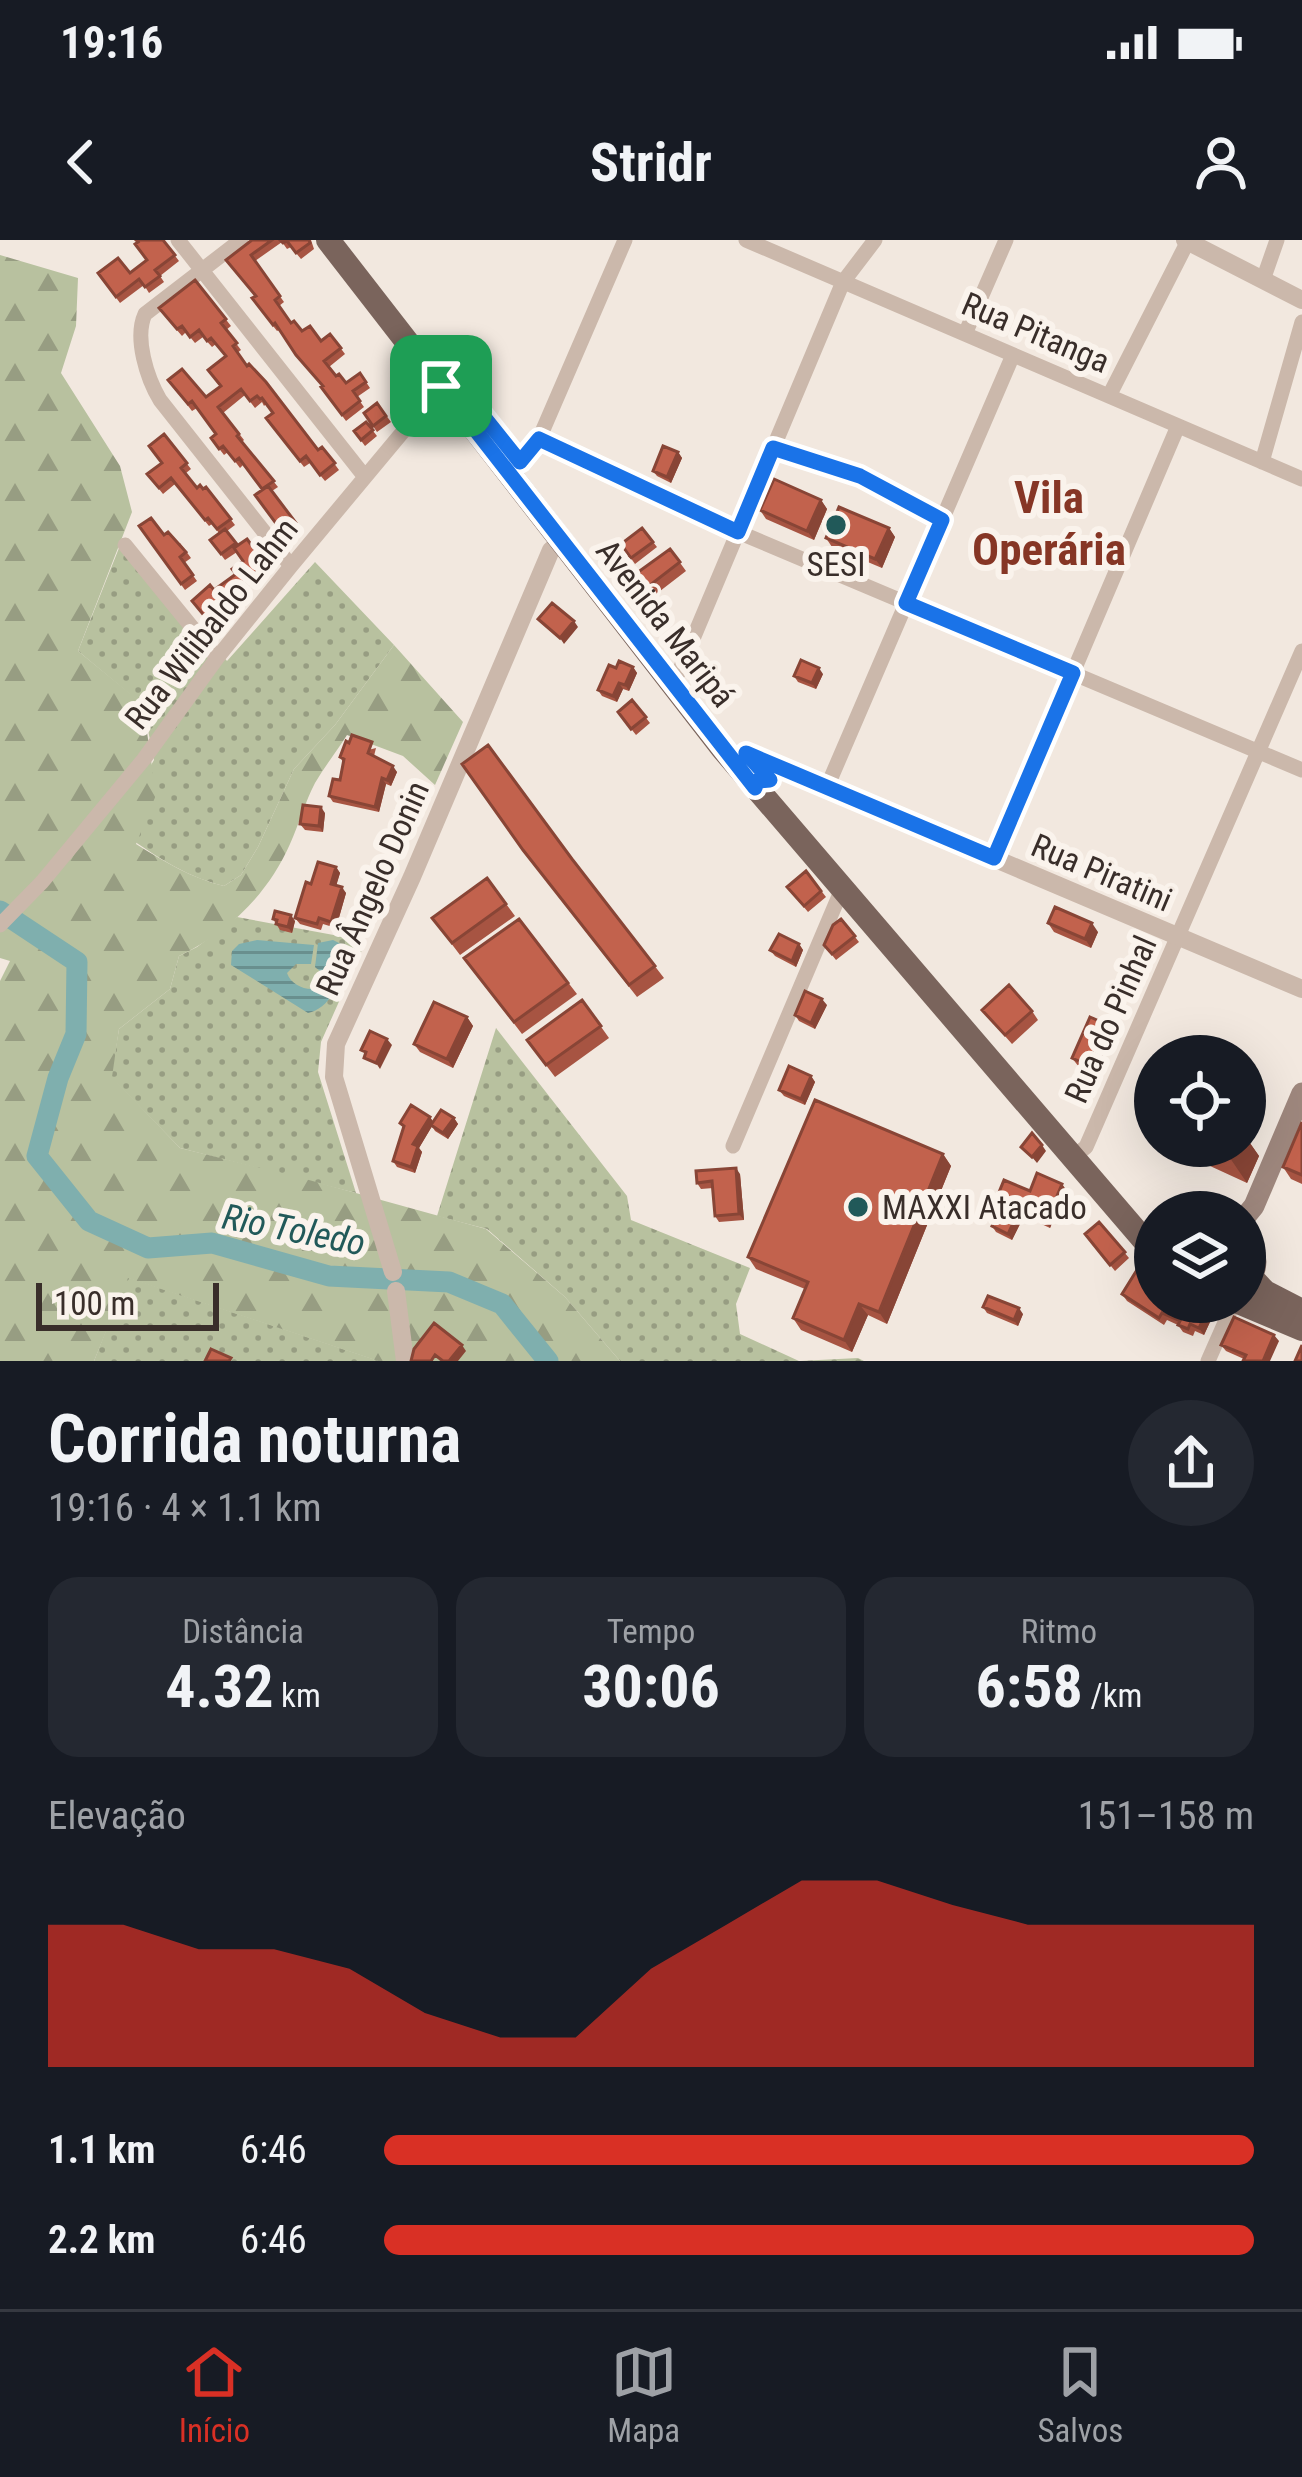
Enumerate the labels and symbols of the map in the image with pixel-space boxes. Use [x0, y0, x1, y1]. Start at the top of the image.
street label: Rua Pitanga [956, 284, 1115, 381]
pin [390, 335, 492, 437]
district label: Vila Operária [972, 471, 1126, 576]
street label: Rua Wilibaldo Lahm [117, 510, 306, 737]
marker: SESI [823, 512, 849, 538]
street label: Avenida Maripá [588, 532, 743, 715]
place label: SESI [807, 545, 865, 584]
street label: Rua Ângelo Donin [308, 775, 437, 1001]
street label: Rua Piratini [1026, 825, 1178, 919]
street label: Rua do Pinhal [1056, 930, 1165, 1109]
place label: MAXXI Atacado [882, 1188, 1087, 1227]
marker: MAXXI Atacado [845, 1194, 871, 1220]
water label: Rio Toledo [219, 1196, 369, 1264]
scale bar [36, 1277, 219, 1330]

